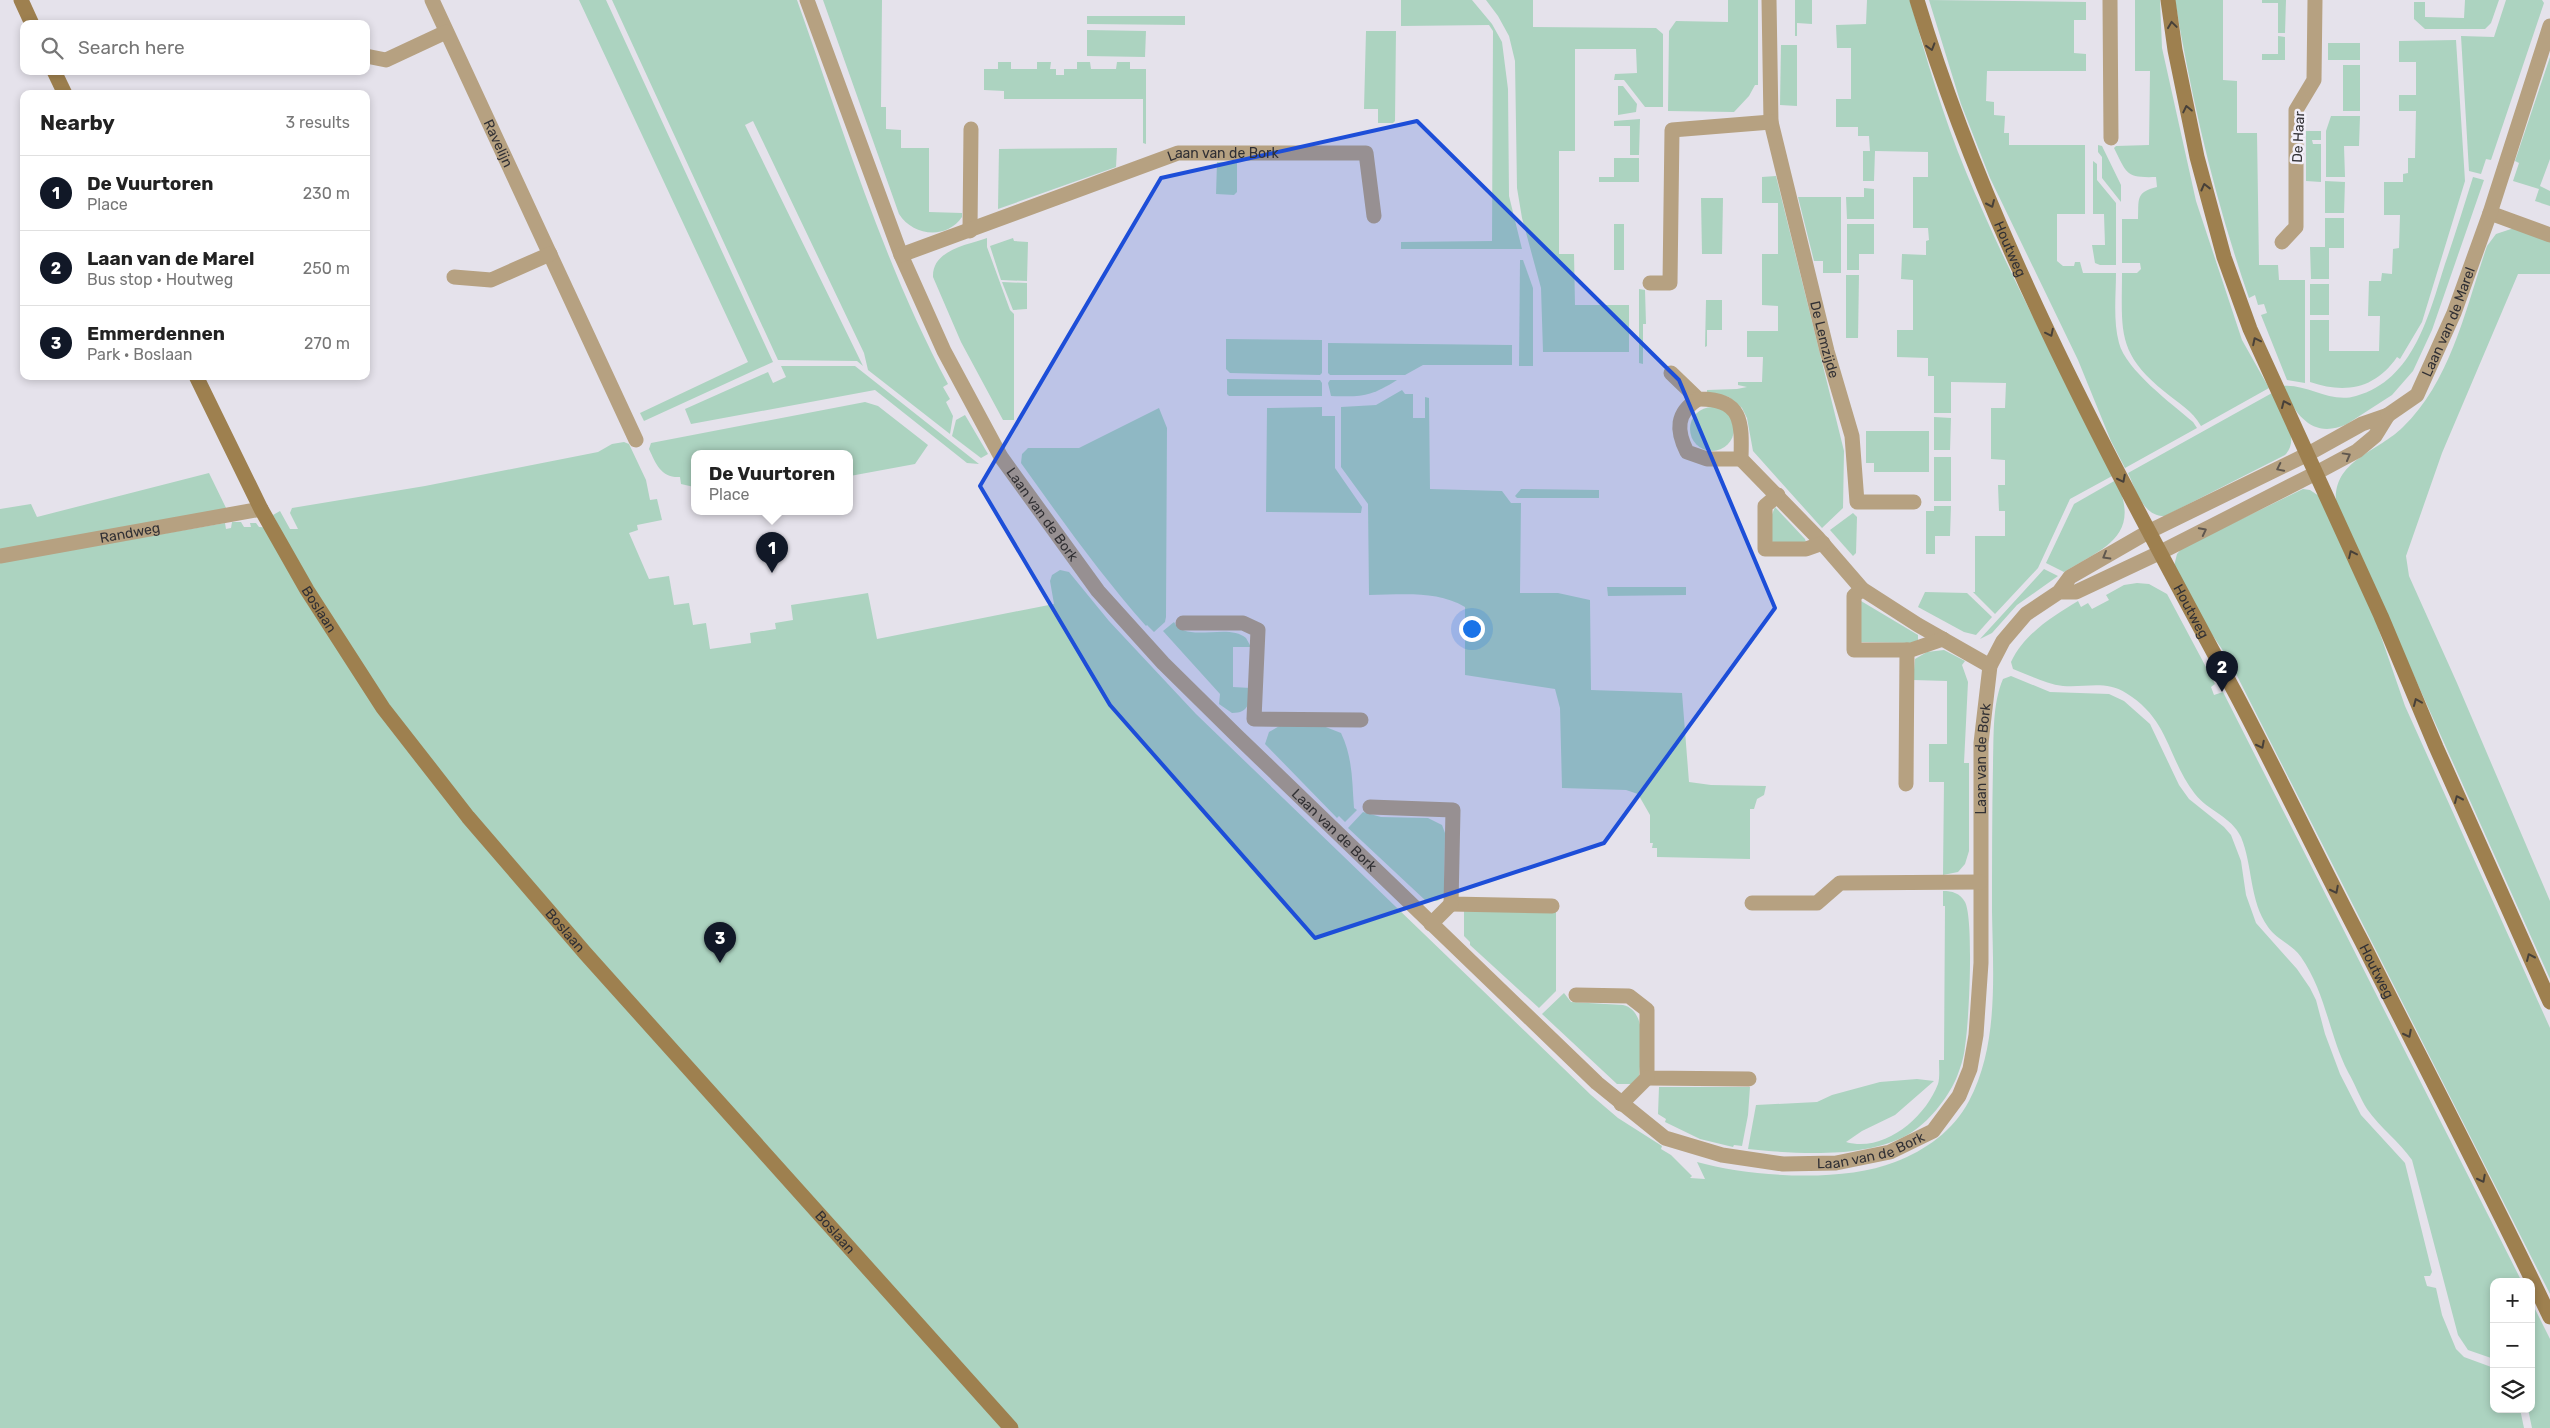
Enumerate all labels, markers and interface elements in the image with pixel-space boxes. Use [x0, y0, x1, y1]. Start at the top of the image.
search box [20, 20, 370, 75]
one-way arrow [2167, 21, 2177, 29]
icon: search [38, 34, 66, 62]
text: Search here [78, 36, 185, 59]
one-way arrow [1925, 42, 1935, 50]
one-way arrow [2183, 105, 2193, 113]
text: Nearby [40, 110, 115, 135]
street label: De Haar [2289, 110, 2308, 163]
text: 3 results [285, 113, 350, 132]
street label: Ravelijn [480, 117, 516, 170]
street label: Laan van de Bork [1165, 145, 1279, 165]
text: De Vuurtoren [87, 172, 214, 195]
one-way arrow [2200, 183, 2211, 192]
text: 1 [52, 184, 60, 203]
text: 230 m [303, 184, 350, 203]
text: Place [87, 195, 128, 214]
one-way arrow [1985, 199, 1995, 208]
street label: Houtweg [1990, 219, 2030, 280]
text: Laan van de Marel [87, 247, 254, 270]
text: 2 [51, 259, 61, 278]
text: 250 m [303, 259, 350, 278]
street label: Laan van de Marel [2418, 265, 2479, 379]
text: Bus stop · Houtweg [87, 270, 233, 289]
street label: De Lemzijde [1806, 299, 1843, 380]
text: Emmerdennen [87, 322, 225, 345]
one-way arrow [2044, 328, 2055, 337]
text: 3 [51, 334, 61, 353]
text: 270 m [304, 334, 350, 353]
one-way arrow [2252, 337, 2262, 346]
text: Park · Boslaan [87, 345, 193, 364]
one-way arrow [2281, 400, 2292, 409]
popup [691, 450, 853, 515]
one-way arrow [2342, 452, 2351, 462]
text: De Vuurtoren [709, 462, 835, 485]
one-way arrow [2276, 462, 2285, 472]
street label: Laan van de Bork [1002, 464, 1082, 565]
one-way arrow [2116, 474, 2126, 483]
text: Place [709, 485, 750, 504]
street label: Randweg [98, 519, 162, 547]
one-way arrow [2197, 527, 2206, 537]
pin: 1 [756, 532, 788, 573]
one-way arrow [2103, 550, 2112, 560]
one-way arrow [2348, 550, 2358, 559]
street label: Houtweg [2169, 581, 2212, 642]
street label: Boslaan [298, 583, 340, 636]
your location [1459, 616, 1485, 642]
pin: 2 [2206, 651, 2238, 692]
one-way arrow [2413, 699, 2423, 707]
street label: Laan van de Bork [1973, 701, 1995, 815]
one-way arrow [2255, 739, 2265, 748]
street label: Laan van de Bork [1288, 785, 1381, 876]
one-way arrow [2454, 795, 2465, 804]
one-way arrow [2329, 884, 2339, 893]
street label: Boslaan [542, 905, 588, 956]
pin: 3 [704, 922, 736, 963]
street label: Houtweg [2355, 941, 2397, 1002]
one-way arrow [2526, 953, 2536, 962]
one-way arrow [2402, 1029, 2412, 1038]
street label: Laan van de Bork [1817, 1128, 1928, 1173]
one-way arrow [2476, 1174, 2486, 1183]
street label: Boslaan [811, 1207, 859, 1257]
map controls [2490, 1278, 2535, 1413]
button: + [2490, 1278, 2535, 1323]
button: − [2490, 1323, 2535, 1368]
button: layers [2490, 1368, 2535, 1413]

